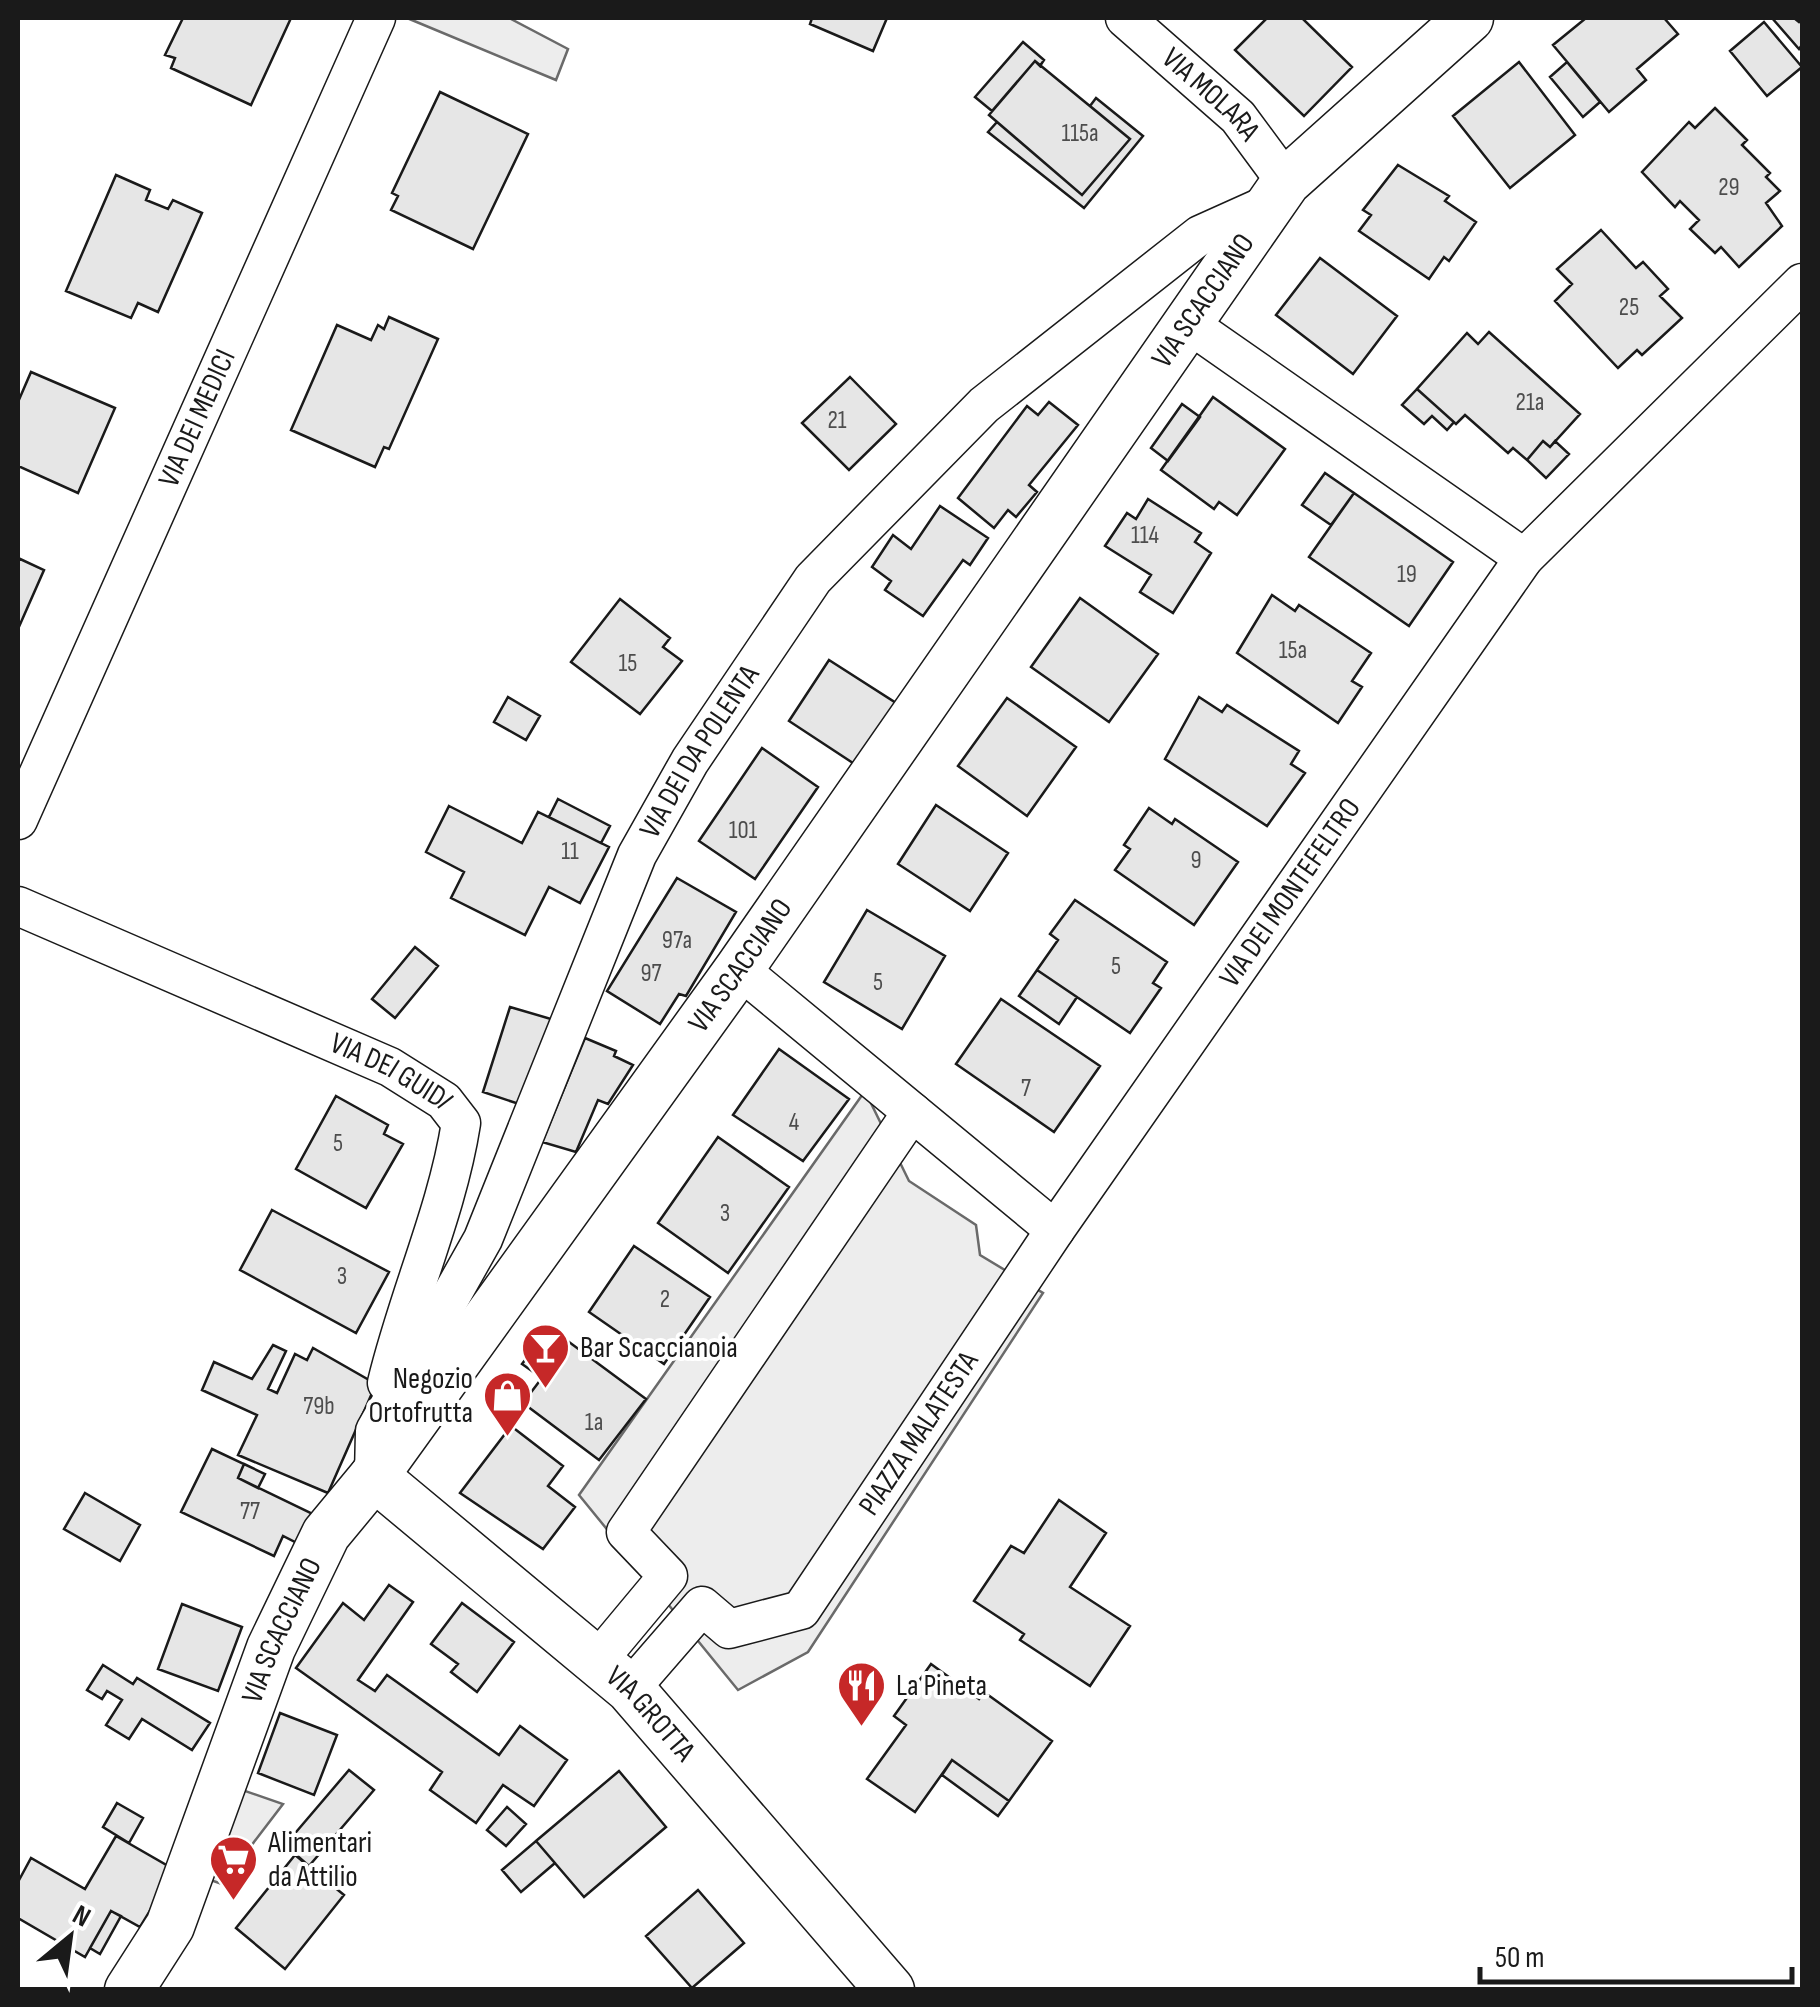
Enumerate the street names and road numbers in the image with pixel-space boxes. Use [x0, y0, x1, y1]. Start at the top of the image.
street label: VIA MOLARA [1154, 41, 1267, 148]
street label: VIA SCACCIANO [1144, 227, 1262, 375]
street label: VIA DEI MEDICI [151, 344, 244, 493]
street label: VIA DEI DA POLENTA [632, 658, 768, 844]
street label: VIA DEI MONTEFELTRO [1212, 792, 1368, 994]
street label: VIA SCACCIANO [681, 892, 800, 1040]
street label: VIA DEI GUIDI [325, 1025, 461, 1116]
street label: PIAZZA MALATESTA [851, 1345, 987, 1522]
street label: VIA SCACCIANO [234, 1552, 330, 1708]
street label: VIA GROTTA [598, 1658, 703, 1769]

